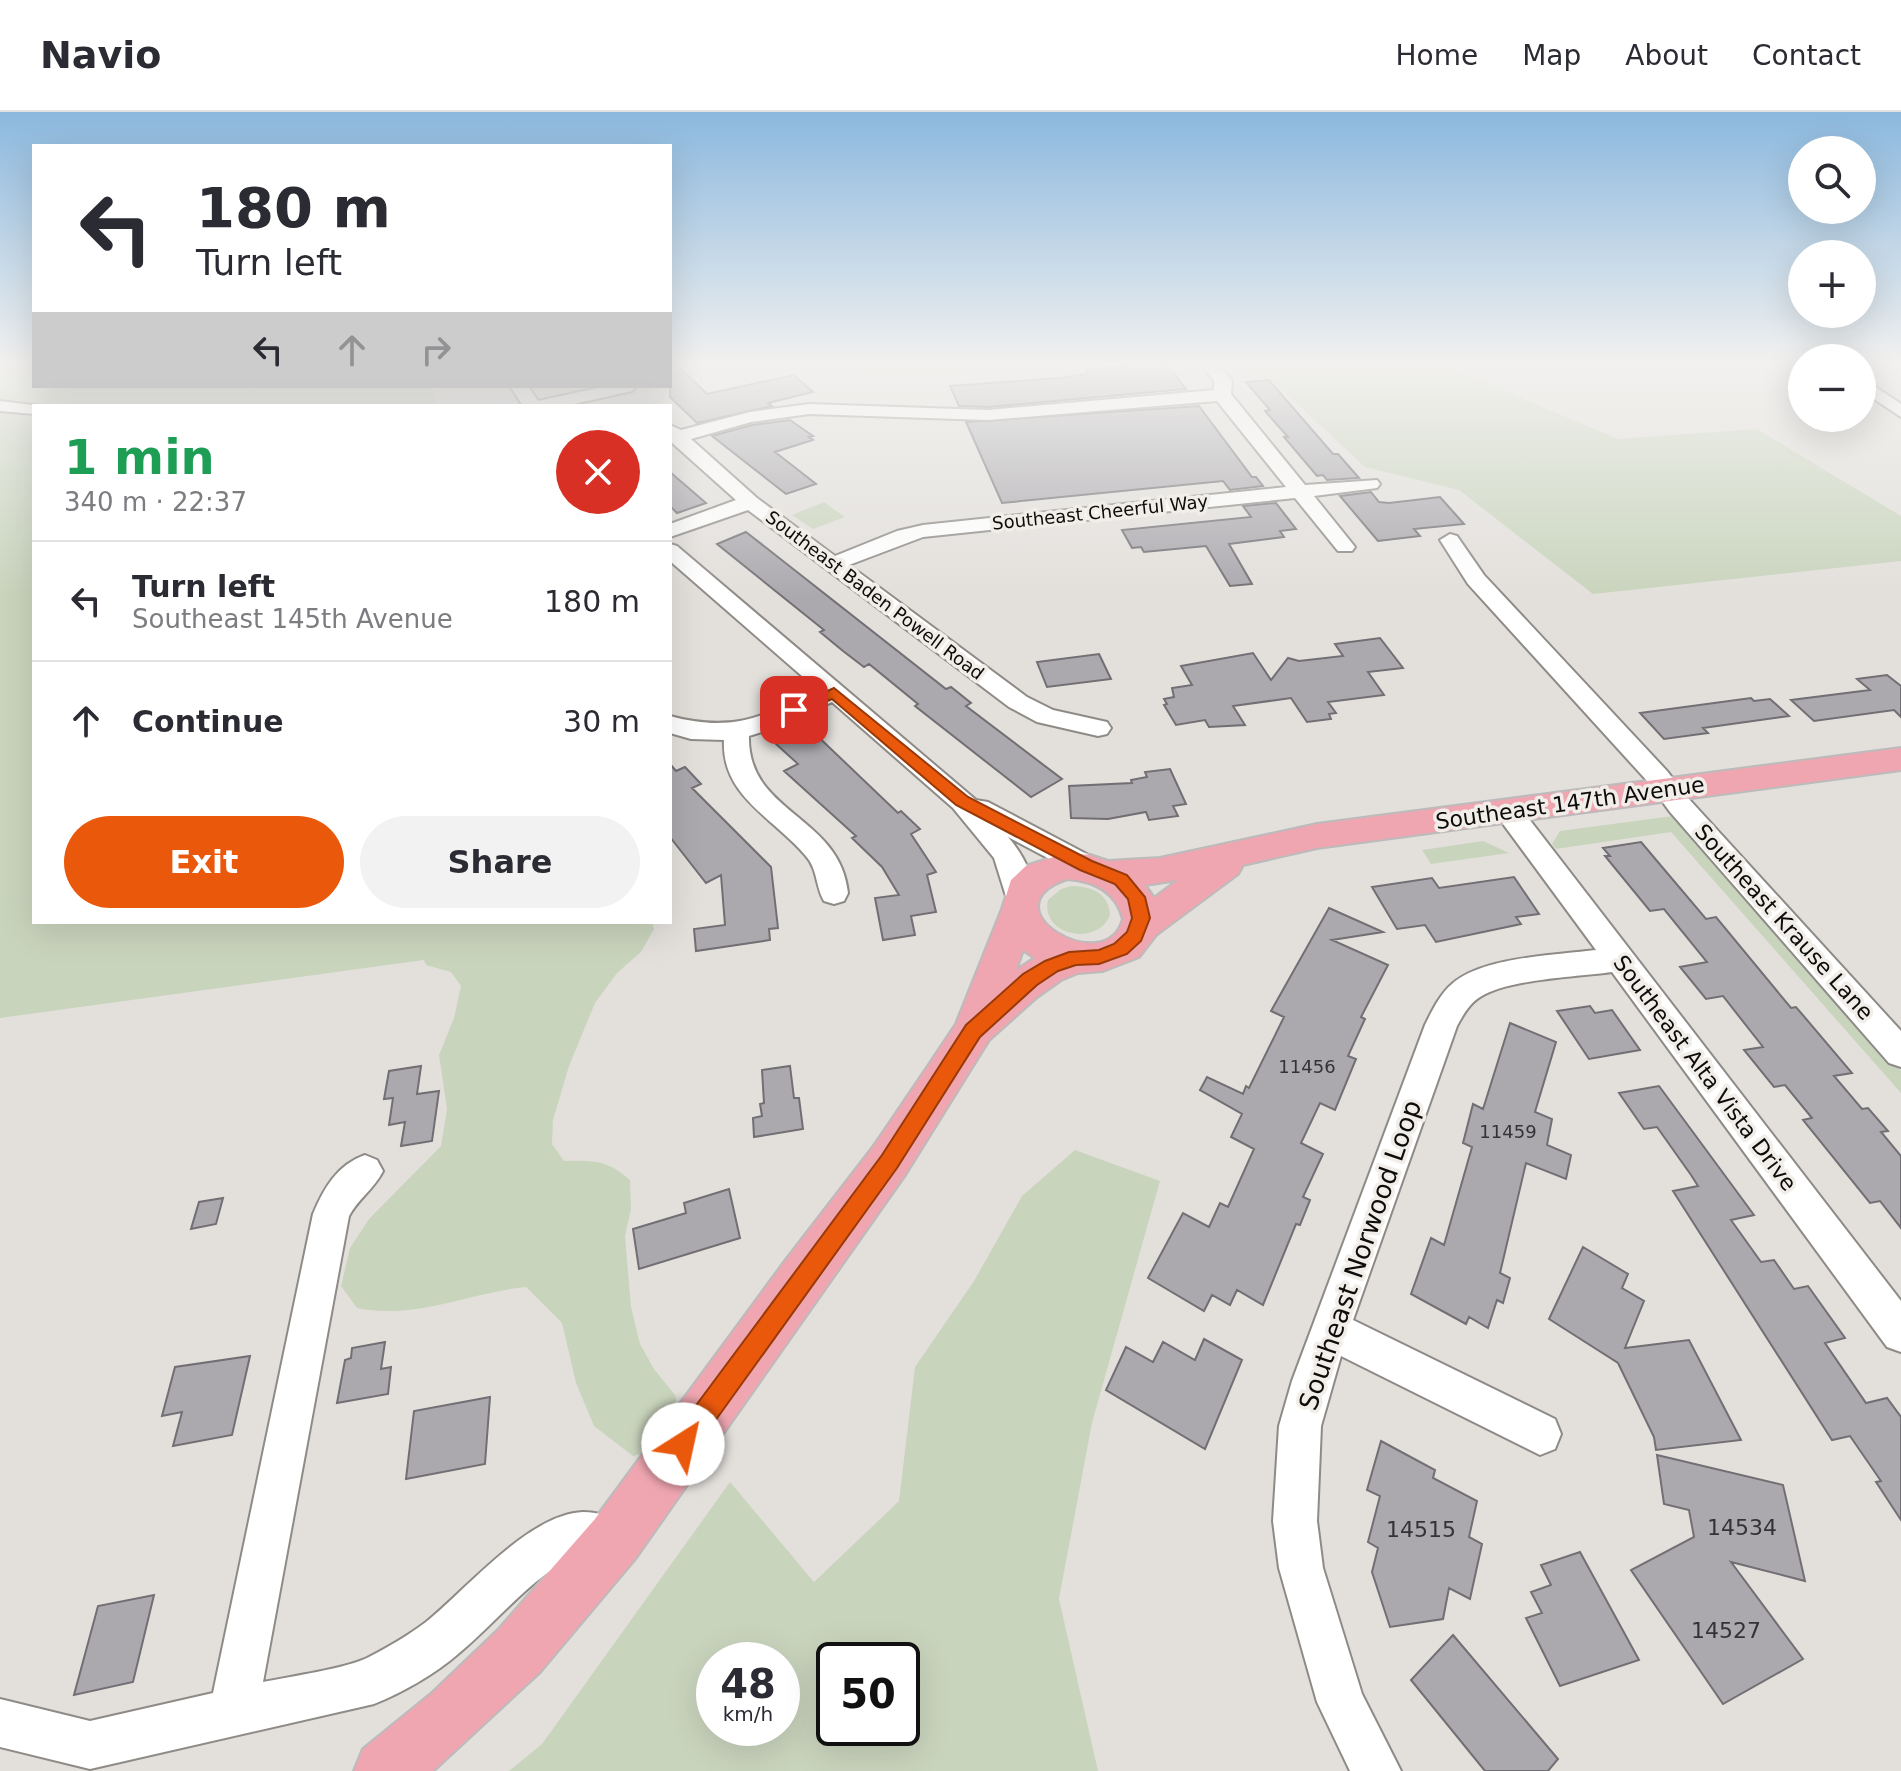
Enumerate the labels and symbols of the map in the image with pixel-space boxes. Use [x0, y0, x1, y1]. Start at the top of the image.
street label: Southeast Cheerful Way [991, 490, 1209, 534]
street label: Southeast Baden Powell Road [762, 506, 988, 684]
pin [760, 676, 828, 744]
street label: Southeast 147th Avenue [1434, 772, 1706, 834]
street label: Southeast Krause Lane [1690, 819, 1878, 1025]
street label: Southeast Alta Vista Drive [1608, 950, 1802, 1196]
house number: 11456 [1278, 1056, 1336, 1077]
street label: Southeast Norwood Loop [1293, 1096, 1427, 1414]
house number: 11459 [1479, 1121, 1537, 1142]
position arrow [641, 1402, 725, 1486]
house number: 14534 [1707, 1515, 1777, 1540]
house number: 14515 [1386, 1517, 1456, 1542]
house number: 14527 [1691, 1618, 1761, 1643]
speed limit sign: 50 [816, 1642, 920, 1746]

